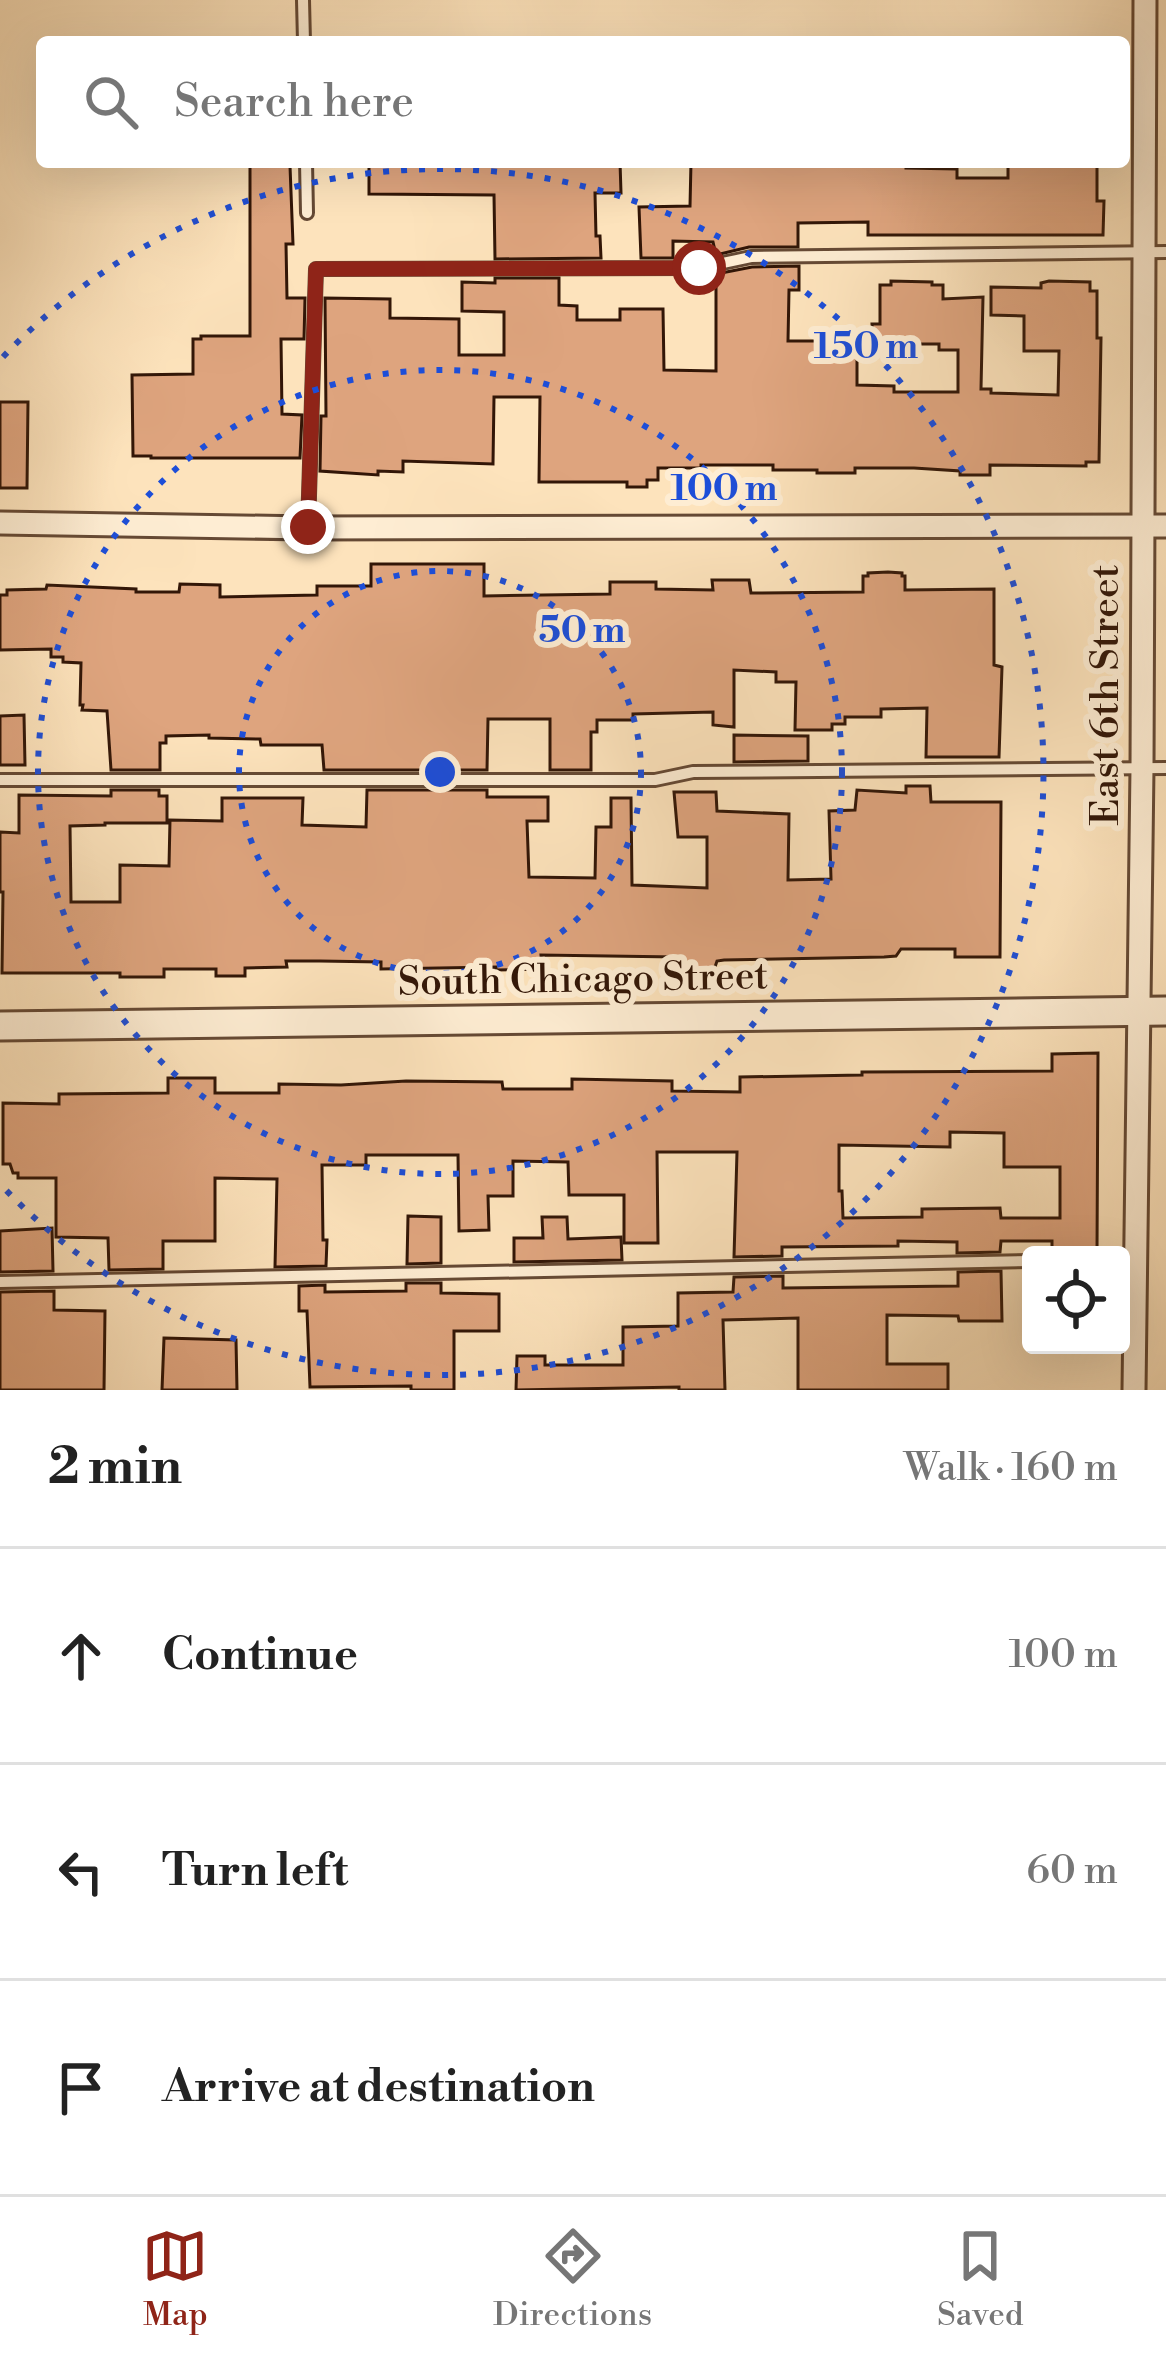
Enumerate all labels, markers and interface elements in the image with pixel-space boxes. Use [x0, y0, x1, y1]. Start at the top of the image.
search box [36, 36, 1130, 168]
icon: search [78, 69, 144, 135]
text: Search here [174, 74, 414, 131]
route start [672, 241, 726, 295]
text: 150 m [814, 325, 918, 370]
text: 100 m [671, 467, 778, 512]
route end [281, 500, 335, 554]
street label: East 6th Street [1082, 564, 1131, 826]
text: 50 m [538, 609, 626, 654]
centre of rings [419, 751, 461, 793]
street label: South Chicago Street [397, 952, 769, 1008]
map controls [1022, 1246, 1130, 1354]
button: locate [1022, 1246, 1130, 1354]
text: 2 min [48, 1436, 182, 1500]
text: Walk · 160 m [904, 1444, 1118, 1493]
icon: ahead [48, 1623, 114, 1689]
text: Continue [162, 1627, 358, 1684]
text: 100 m [1009, 1631, 1118, 1680]
icon: left [48, 1839, 114, 1905]
text: Turn left [162, 1843, 348, 1900]
text: 60 m [1026, 1847, 1118, 1896]
icon: arrive [48, 2055, 114, 2121]
text: Arrive at destination [162, 2059, 595, 2116]
tab: Map [142, 2223, 208, 2336]
tab: Directions [493, 2223, 652, 2336]
tab: Saved [937, 2223, 1024, 2336]

